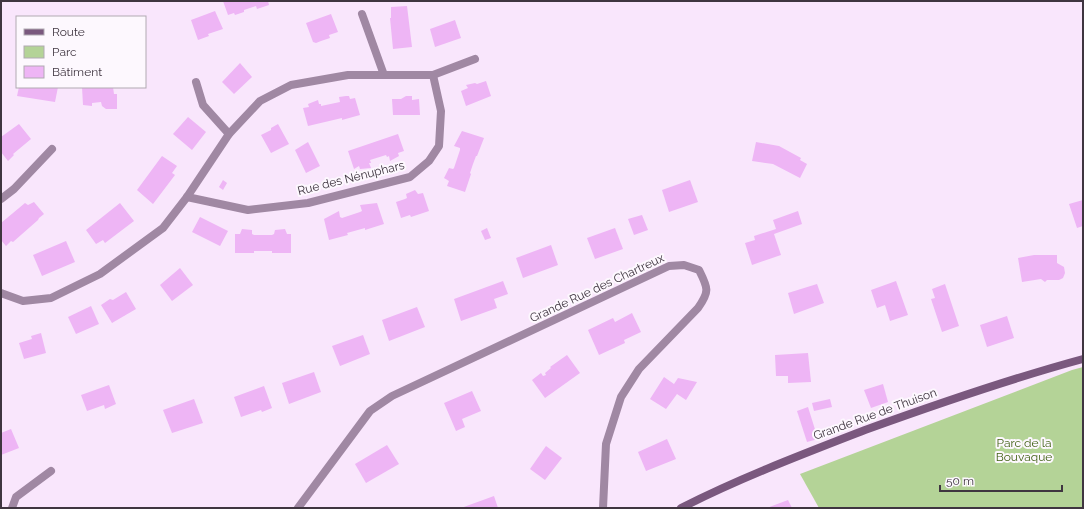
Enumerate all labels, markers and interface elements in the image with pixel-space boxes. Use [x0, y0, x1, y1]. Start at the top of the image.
legend [16, 16, 146, 88]
text: Route [52, 25, 85, 39]
text: Parc [52, 45, 77, 59]
text: Bâtiment [52, 65, 102, 79]
street label: Rue des Nénuphars [296, 158, 406, 198]
street label: Grande Rue des Chartreux [528, 251, 666, 325]
street label: Grande Rue de Thuison [811, 385, 939, 443]
park label: Parc de la Bouvaque [996, 436, 1052, 464]
scale bar [940, 467, 1062, 493]
text: 50 m [946, 474, 974, 488]

